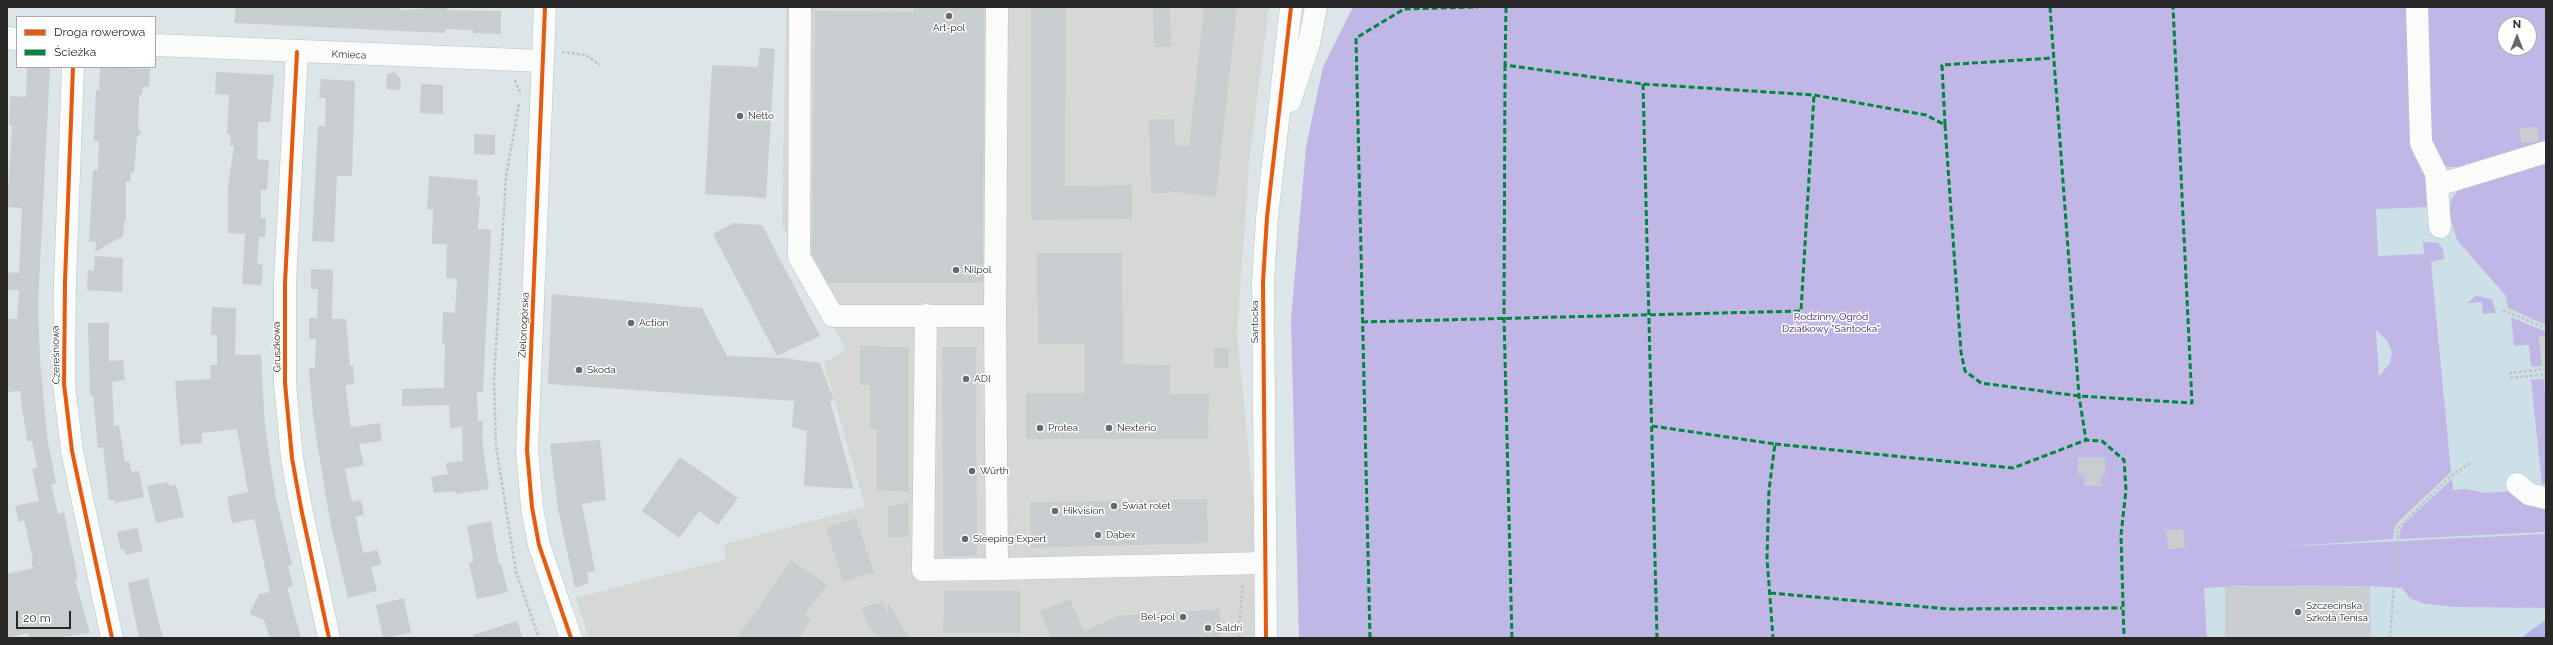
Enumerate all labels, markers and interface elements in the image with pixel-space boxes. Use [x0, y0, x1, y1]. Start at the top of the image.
marker: Art-pol [944, 11, 954, 21]
legend [16, 16, 156, 68]
north arrow [2497, 16, 2537, 56]
text: N [2513, 18, 2521, 31]
place label: Art-pol [933, 22, 965, 34]
text: Droga rowerowa [54, 25, 145, 39]
text: Ścieżka [54, 45, 96, 59]
street label: Kmieca [331, 48, 367, 62]
place label: Netto [748, 110, 774, 122]
marker: Netto [735, 111, 745, 121]
place label: Nilpol [964, 264, 991, 276]
marker: Nilpol [951, 265, 961, 275]
street label: Zielonogórska [516, 292, 532, 358]
street label: Santocka [1249, 301, 1261, 343]
park label: Rodzinny Ogród Działkowy "Santocka" [1782, 311, 1880, 334]
place label: Action [639, 317, 668, 329]
marker: Action [626, 318, 636, 328]
street label: Gruszkowa [271, 322, 283, 372]
street label: Czereśniowa [49, 325, 63, 385]
place label: Skoda [587, 364, 616, 376]
marker: Skoda [574, 365, 584, 375]
place label: ADI [974, 373, 990, 385]
marker: ADI [961, 374, 971, 384]
place label: Protea [1048, 422, 1078, 434]
place label: Nexterio [1117, 422, 1156, 434]
marker: Protea [1035, 423, 1045, 433]
marker: Nexterio [1104, 423, 1114, 433]
place label: Würth [980, 465, 1009, 477]
marker: Würth [967, 466, 977, 476]
place label: Świat rolet [1122, 500, 1171, 512]
marker: Świat rolet [1109, 501, 1119, 511]
place label: Hikvision [1063, 505, 1104, 517]
marker: Hikvision [1050, 506, 1060, 516]
place label: Dąbex [1106, 529, 1135, 541]
marker: Dąbex [1093, 530, 1103, 540]
place label: Sleeping Expert [973, 533, 1046, 545]
marker: Sleeping Expert [960, 534, 970, 544]
place label: Szczecińska Szkoła Tenisa [2306, 600, 2368, 624]
scale bar [18, 603, 73, 629]
marker: Szczecińska Szkoła Tenisa [2293, 607, 2303, 617]
text: 20 m [23, 611, 51, 625]
place label: Bel-pol [1141, 611, 1175, 623]
marker: Bel-pol [1178, 612, 1188, 622]
place label: Saldri [1216, 622, 1242, 634]
marker: Saldri [1203, 623, 1213, 633]

